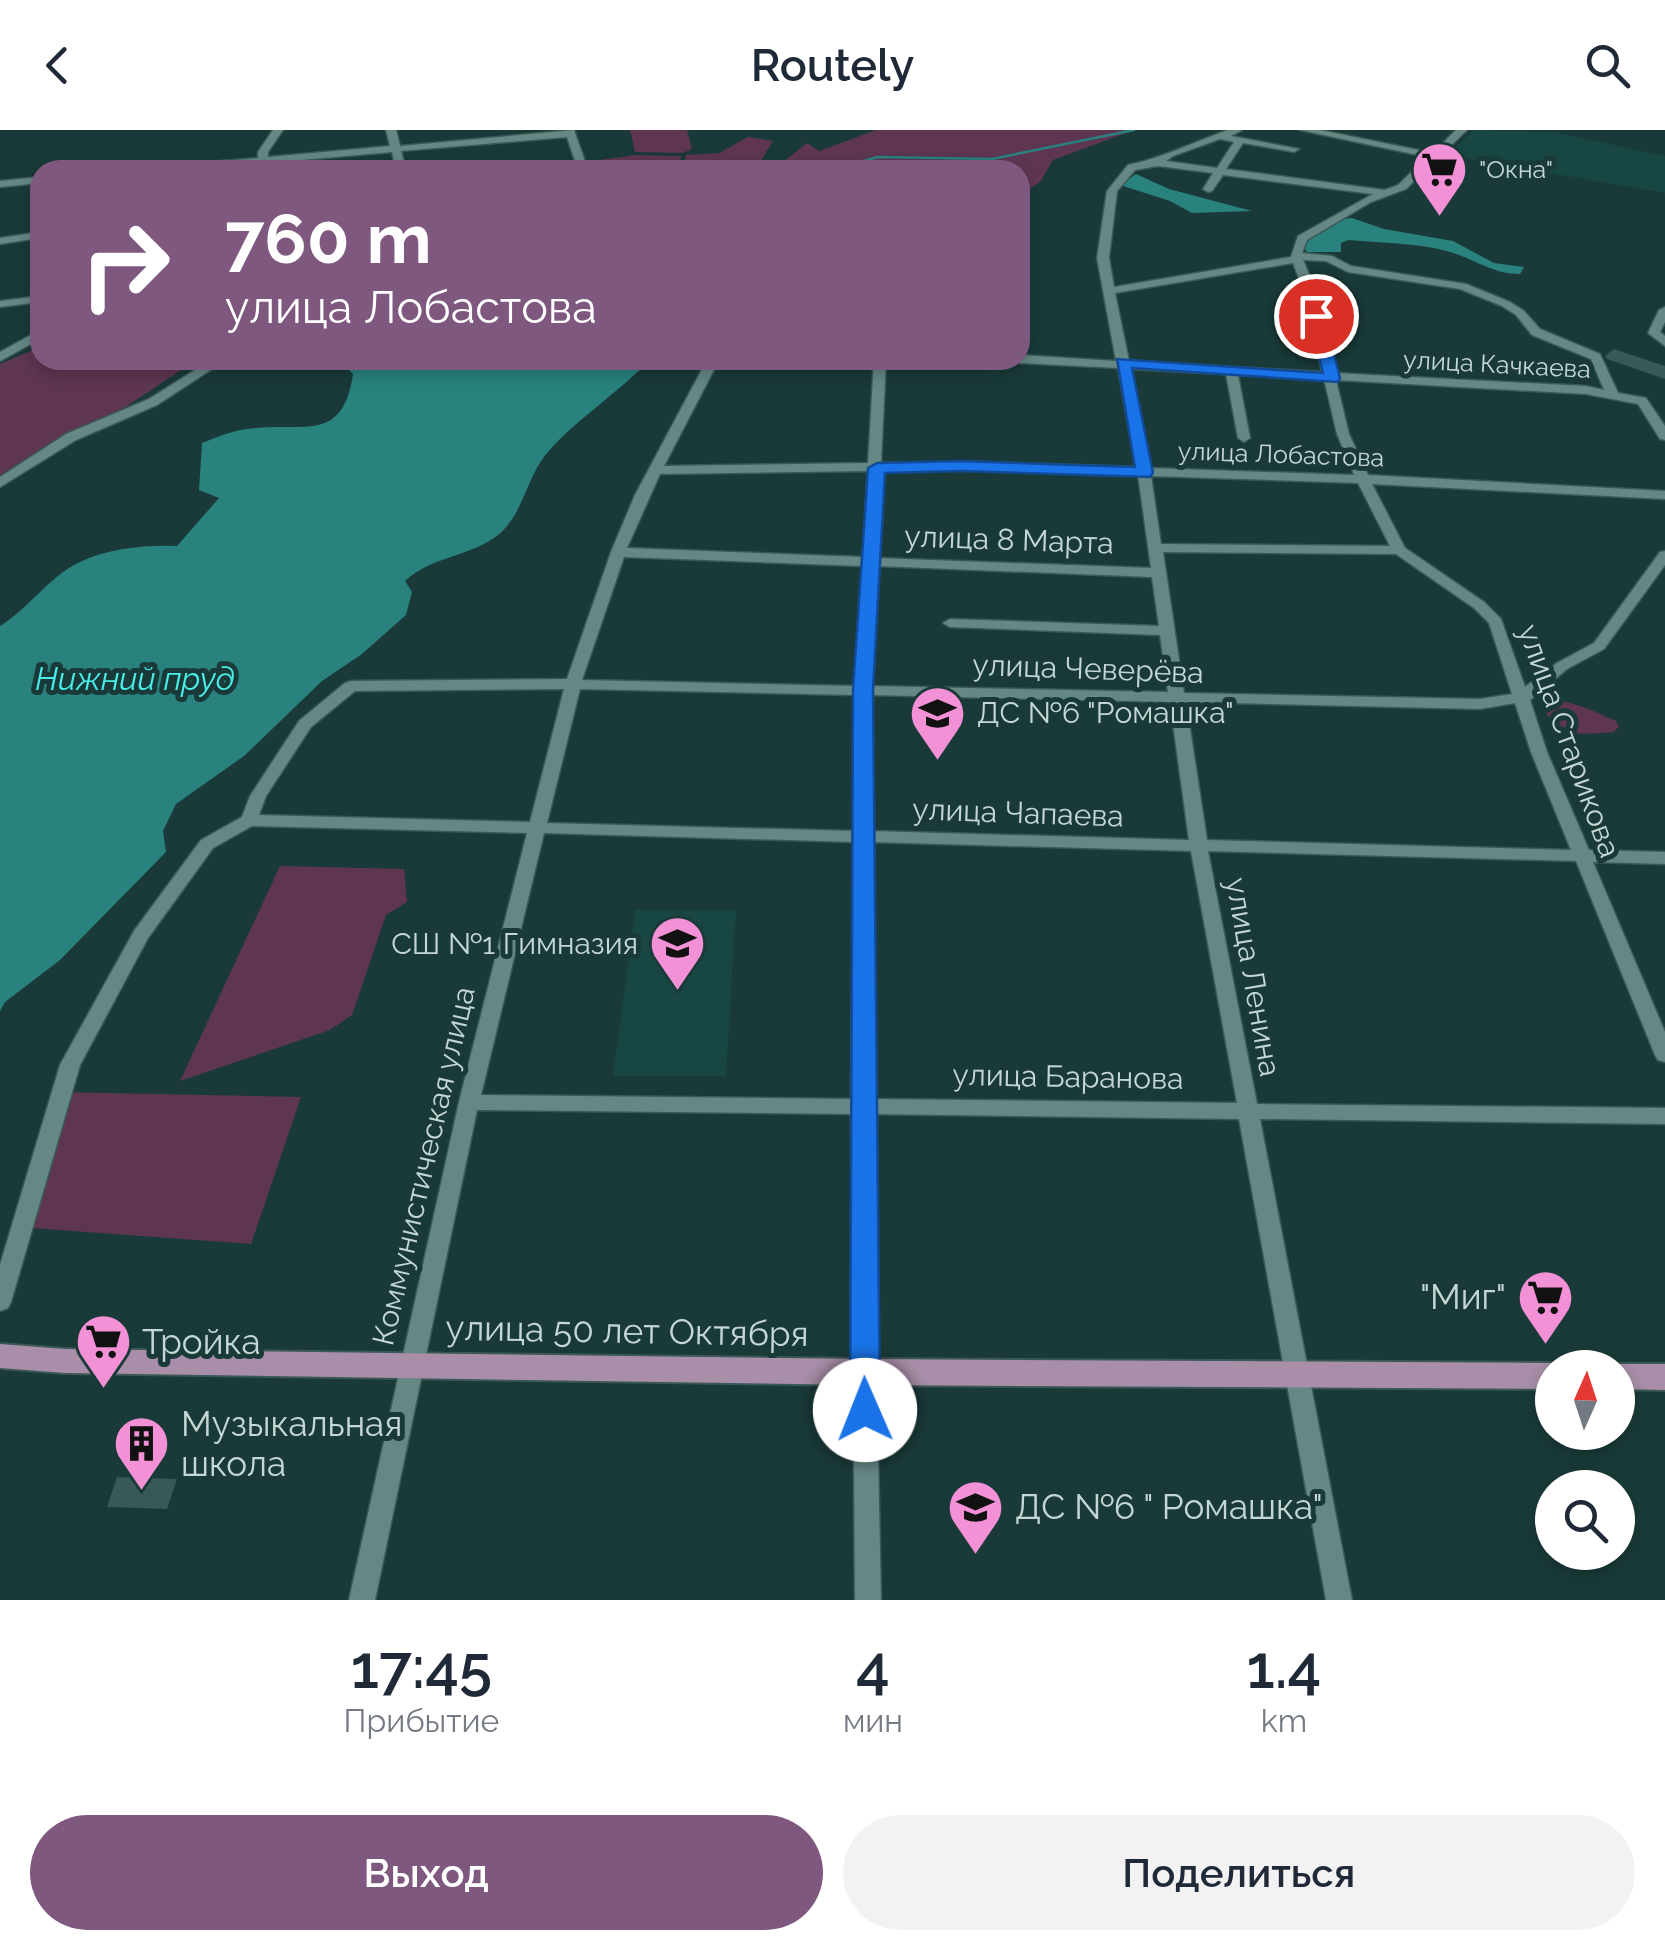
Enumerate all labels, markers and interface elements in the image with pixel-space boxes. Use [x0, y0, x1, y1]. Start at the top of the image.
icon: back [30, 38, 85, 93]
icon: search [1580, 38, 1635, 93]
text: Routely [751, 39, 914, 92]
supermarket icon: "Окна" [1410, 139, 1470, 218]
place label: "Окна" [1479, 154, 1553, 184]
text: 760 m [225, 197, 432, 279]
icon: right [60, 200, 190, 330]
pin [1274, 274, 1359, 359]
text: улица Лобастова [225, 281, 597, 334]
icon: arrive [1289, 289, 1344, 344]
street label: улица Качкаева [1402, 344, 1592, 384]
street label: улица Лобастова [1177, 435, 1385, 473]
street label: улица 8 Марта [904, 518, 1114, 561]
street label: улица Старикова [1511, 620, 1628, 862]
street label: улица Чеверёва [972, 647, 1204, 690]
water label: Нижний пруд [35, 660, 235, 697]
school or university icon: ДС №6 "Ромашка" [908, 683, 968, 762]
place label: ДС №6 "Ромашка" [977, 695, 1234, 730]
street label: улица Чапаева [912, 791, 1124, 834]
street label: улица Ленина [1219, 875, 1288, 1079]
school or university icon: СШ №1 Гимназия [647, 914, 707, 993]
place label: СШ №1 Гимназия [391, 926, 638, 961]
street label: Коммунистическая улица [365, 983, 482, 1349]
street label: улица Баранова [952, 1057, 1184, 1096]
supermarket icon: "Миг" [1515, 1267, 1575, 1346]
place label: "Миг" [1420, 1276, 1506, 1317]
street label: улица 50 лет Октября [445, 1307, 809, 1354]
supermarket icon: Тройка [73, 1312, 133, 1391]
place label: Тройка [142, 1321, 261, 1362]
north arrow [1535, 1350, 1635, 1450]
map controls [1535, 1350, 1635, 1570]
position arrow [813, 1358, 917, 1462]
place label: Музыкальная школа [181, 1403, 402, 1484]
building icon: Музыкальная школа [112, 1414, 172, 1493]
button: search [1535, 1470, 1635, 1570]
school or university icon: ДС №6 " Ромашка" [946, 1477, 1006, 1556]
place label: ДС №6 " Ромашка" [1015, 1486, 1323, 1527]
text: 17:45 [351, 1632, 492, 1702]
text: 4 [856, 1632, 890, 1702]
text: 1.4 [1247, 1632, 1321, 1702]
text: Прибытие [344, 1702, 499, 1739]
text: мин [843, 1702, 903, 1739]
text: km [1261, 1702, 1307, 1739]
button: Выход [30, 1815, 823, 1930]
button: Поделиться [843, 1815, 1635, 1930]

